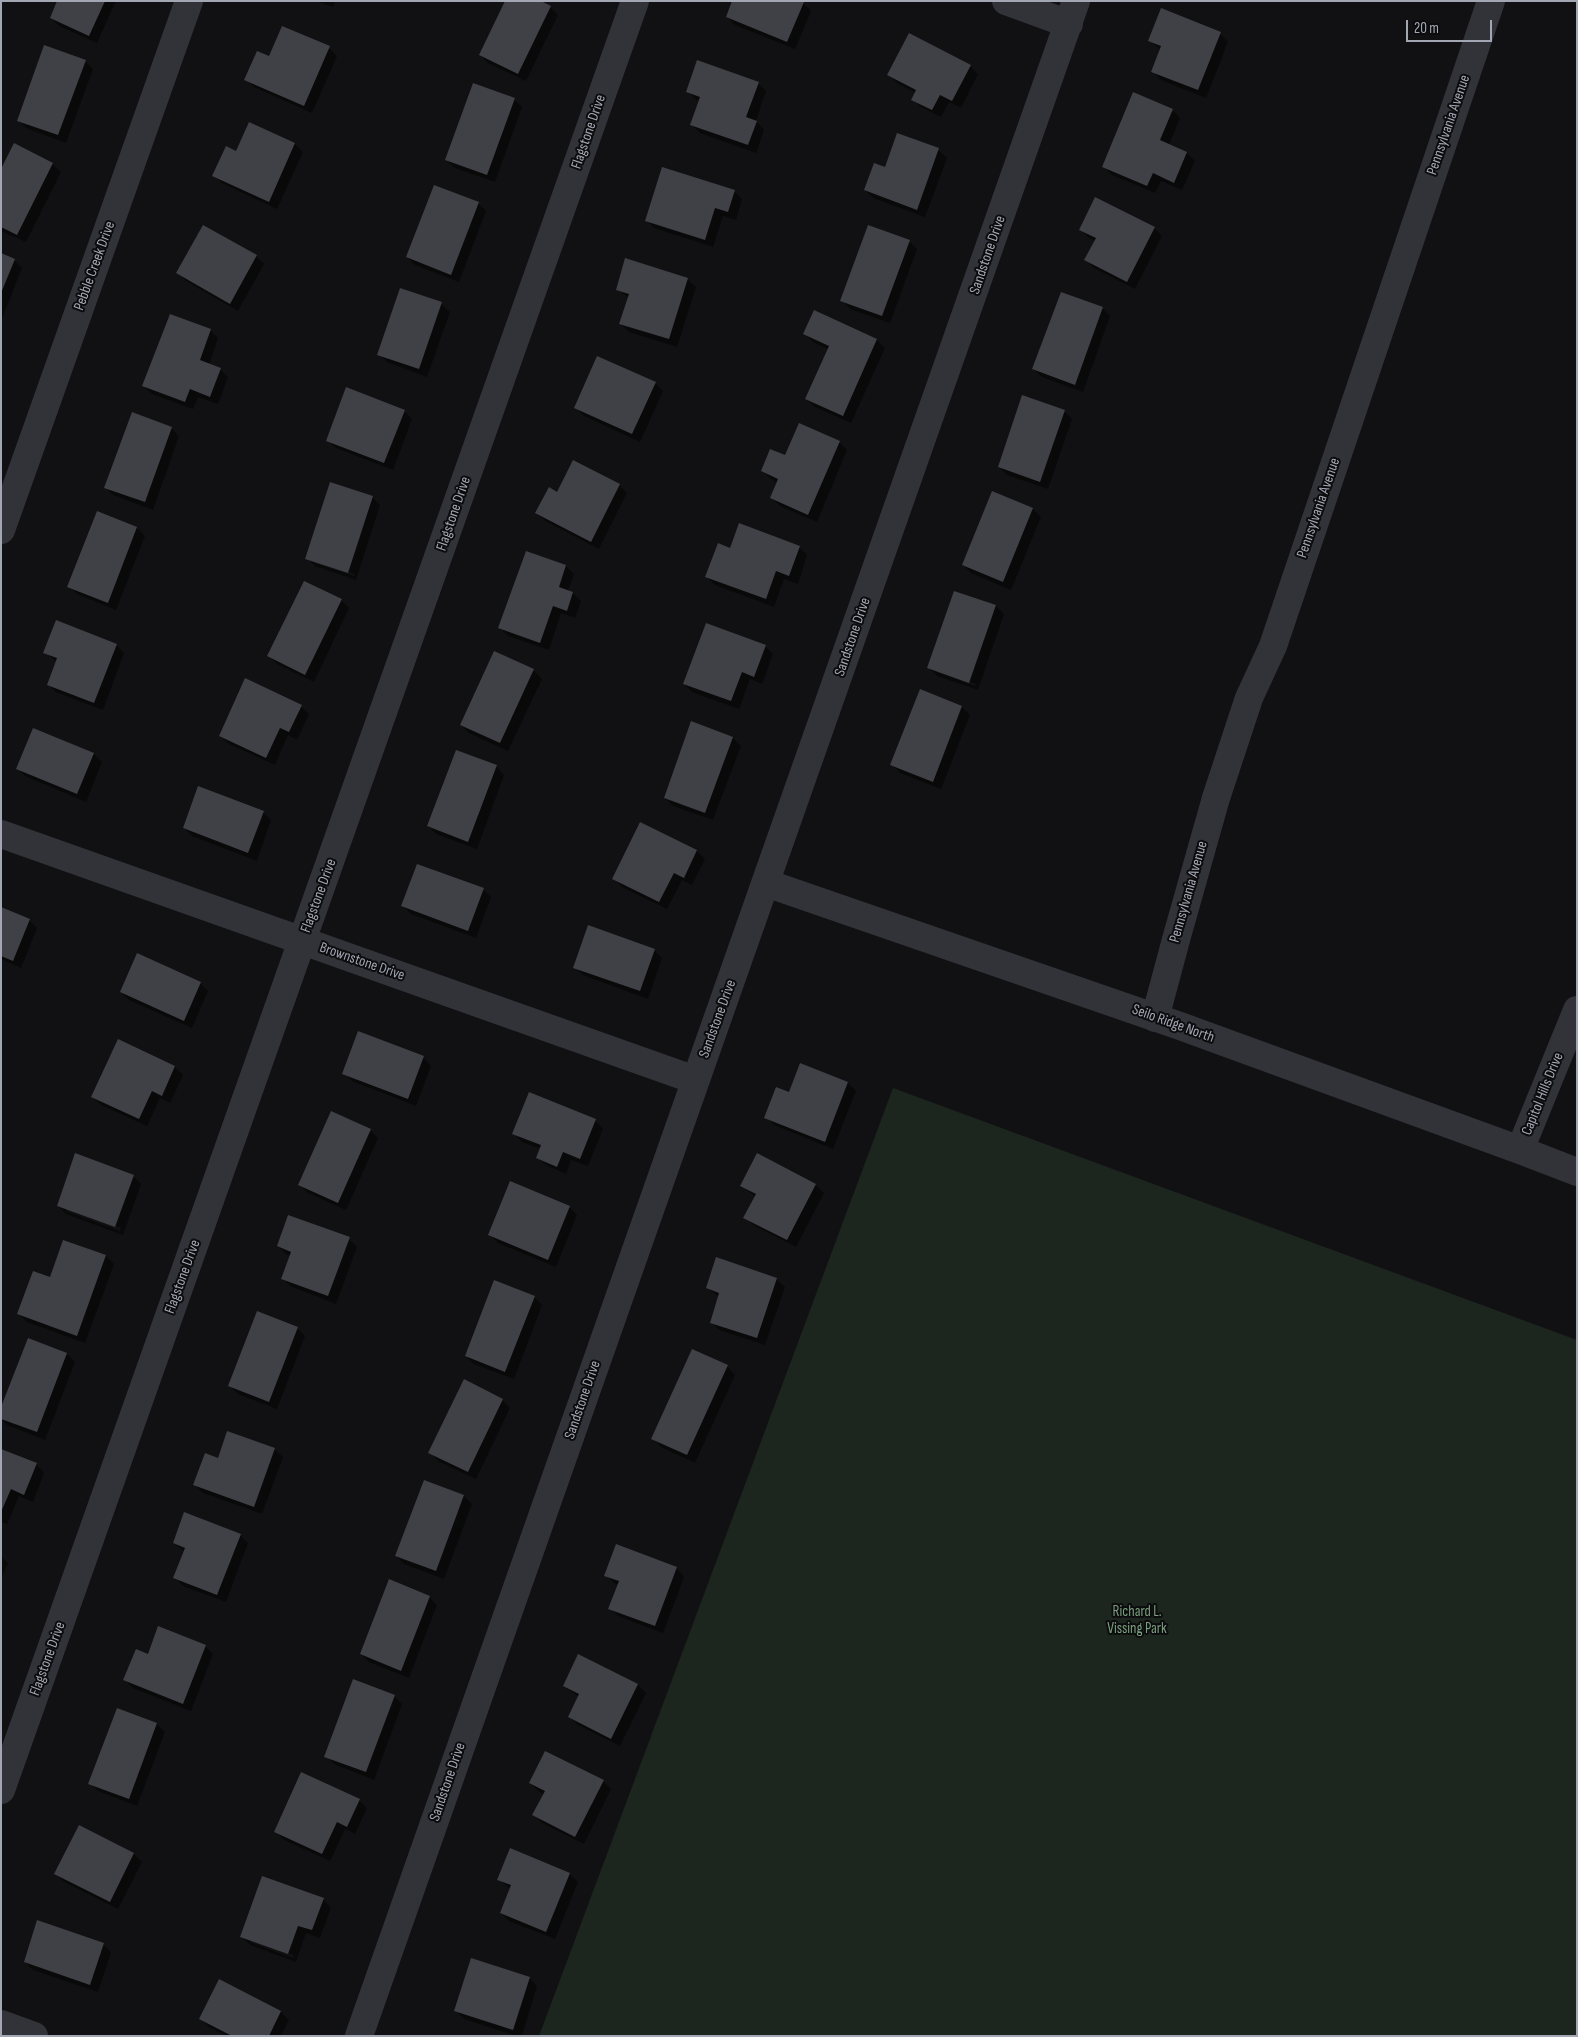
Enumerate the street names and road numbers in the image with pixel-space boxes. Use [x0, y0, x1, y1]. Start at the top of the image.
street label: Pennsylvania Avenue [1423, 73, 1475, 177]
street label: Flagstone Drive [568, 93, 610, 171]
street label: Sandstone Drive [966, 213, 1010, 297]
street label: Pebble Creek Drive [71, 219, 119, 313]
street label: Pennsylvania Avenue [1293, 456, 1345, 560]
street label: Flagstone Drive [433, 475, 475, 553]
street label: Sandstone Drive [831, 595, 875, 679]
street label: Pennsylvania Avenue [1166, 839, 1212, 945]
street label: Flagstone Drive [297, 857, 341, 935]
street label: Brownstone Drive [317, 939, 407, 985]
street label: Sandstone Drive [696, 977, 740, 1061]
street label: Seilo Ridge North [1129, 1001, 1217, 1047]
street label: Capitol Hills Drive [1518, 1050, 1568, 1138]
street label: Flagstone Drive [161, 1238, 205, 1316]
street label: Sandstone Drive [561, 1358, 605, 1442]
street label: Flagstone Drive [26, 1620, 70, 1698]
street label: Sandstone Drive [426, 1740, 470, 1824]

